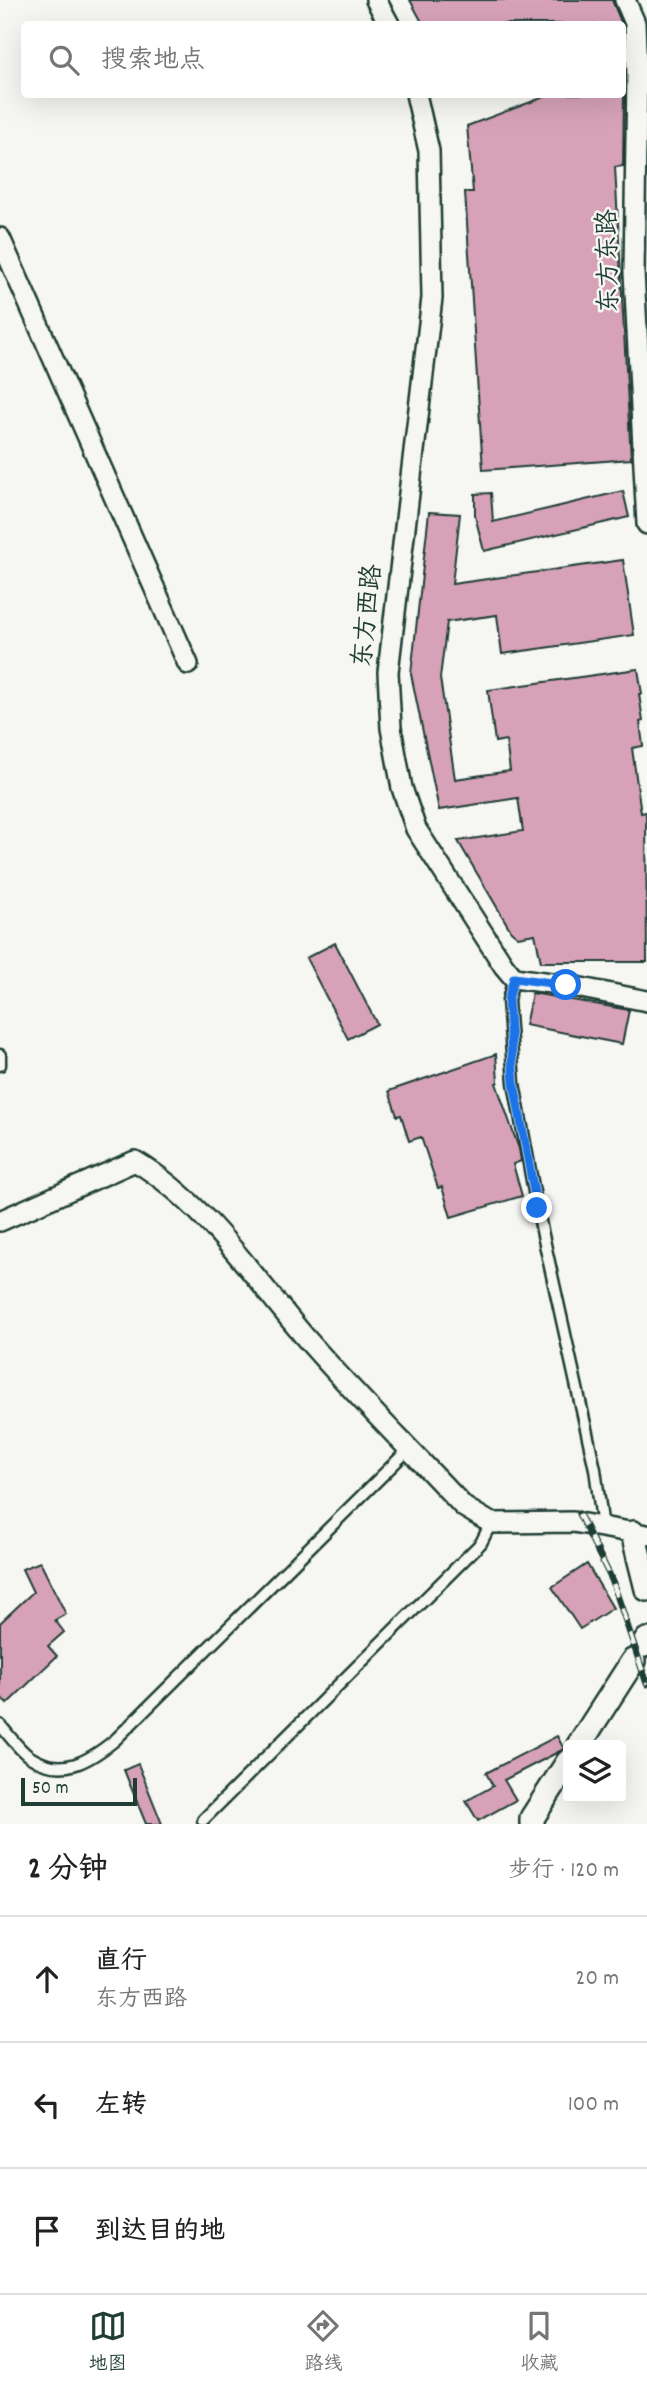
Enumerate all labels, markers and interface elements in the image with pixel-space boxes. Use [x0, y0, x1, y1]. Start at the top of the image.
search box [21, 21, 626, 98]
icon: search [45, 41, 83, 79]
text: 搜索地点 [101, 43, 205, 80]
street label: 东方东路 [591, 209, 629, 313]
street label: 东方西路 [345, 562, 393, 670]
route start [550, 969, 581, 1000]
route end [521, 1192, 552, 1223]
map controls [563, 1740, 626, 1803]
button: layers [563, 1740, 626, 1803]
scale bar [21, 1775, 136, 1807]
text: 50 m [32, 1776, 69, 1803]
text: 2 分钟 [28, 1850, 108, 1893]
text: 步行 · 120 m [509, 1855, 619, 1888]
text: 直行 [95, 1944, 147, 1981]
icon: ahead [28, 1960, 66, 1998]
text: 20 m [575, 1963, 619, 1996]
text: 东方西路 [95, 1984, 187, 2017]
icon: left [28, 2086, 66, 2124]
text: 左转 [95, 2088, 147, 2125]
text: 100 m [568, 2089, 619, 2122]
icon: arrive [28, 2212, 66, 2250]
text: 到达目的地 [95, 2214, 225, 2251]
tab: 地图 [89, 2307, 127, 2379]
tab: 路线 [304, 2307, 342, 2379]
tab: 收藏 [520, 2307, 558, 2379]

